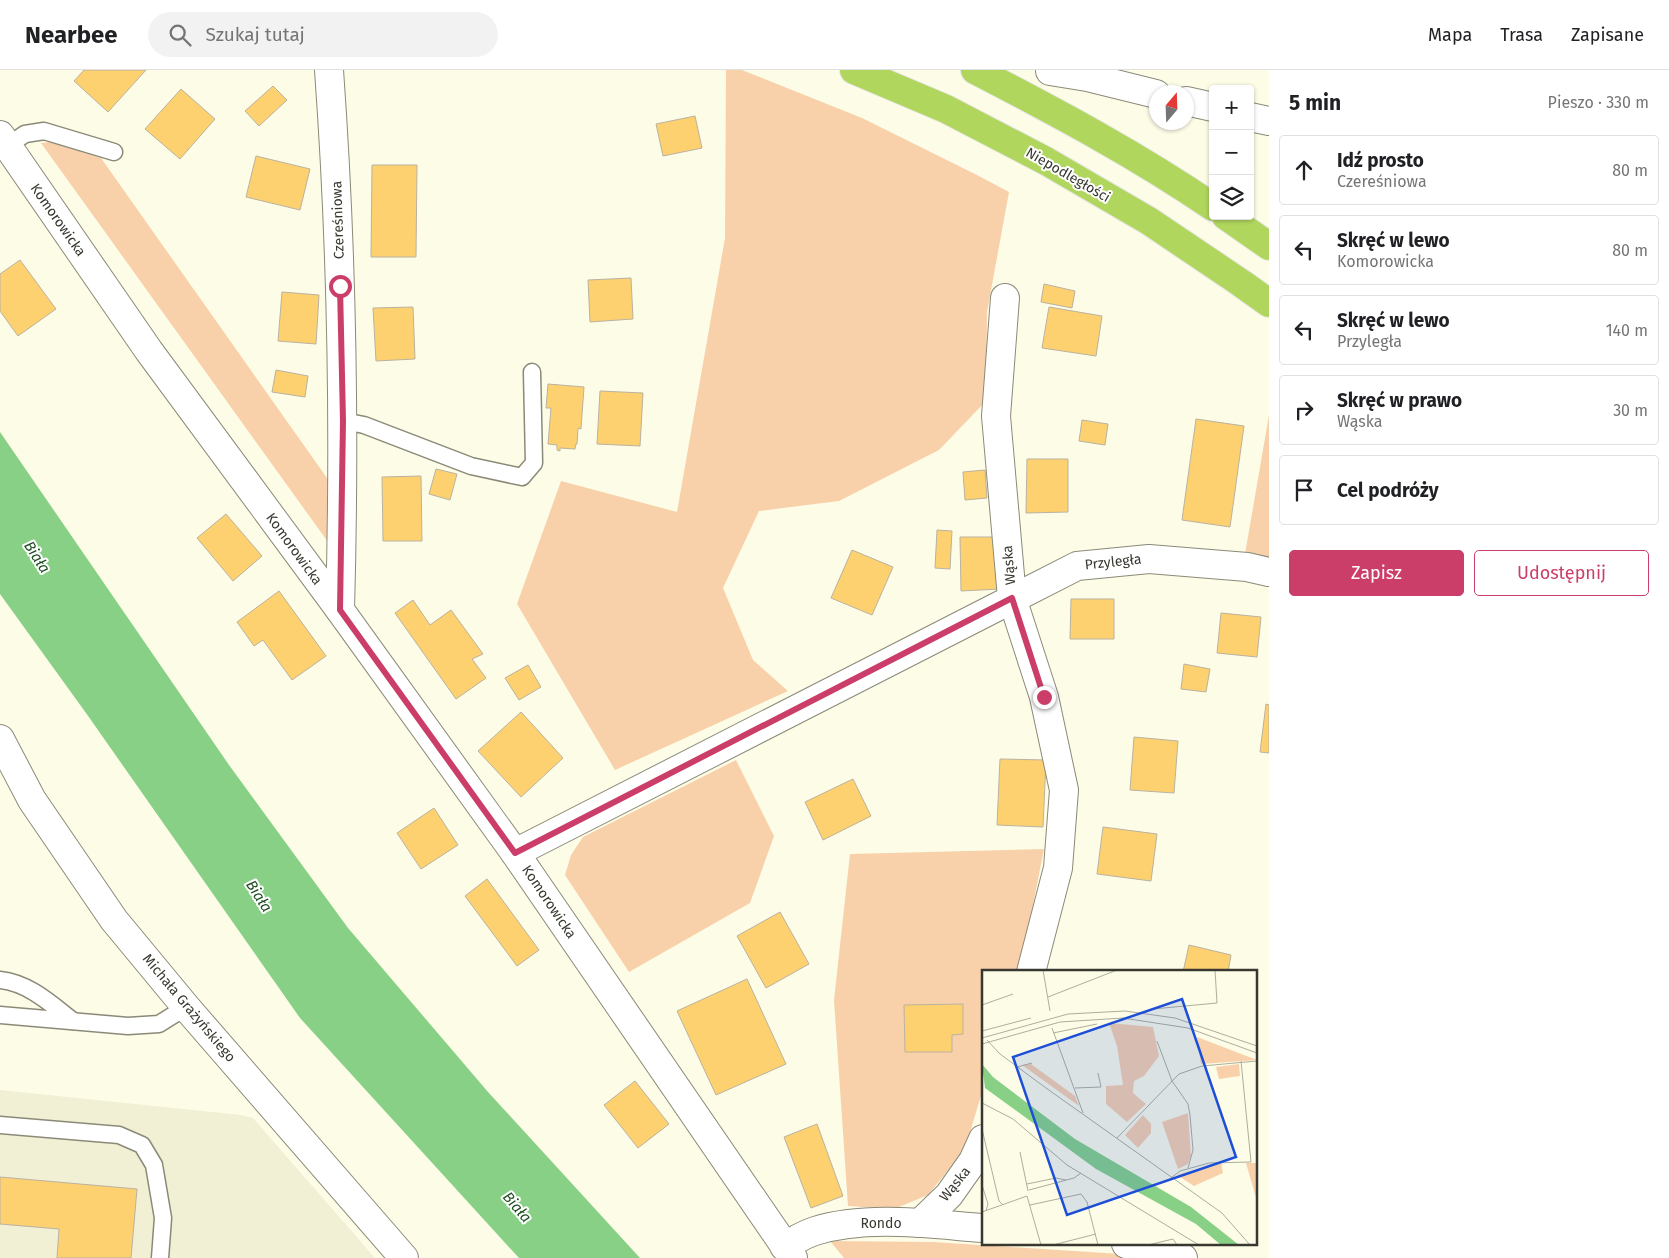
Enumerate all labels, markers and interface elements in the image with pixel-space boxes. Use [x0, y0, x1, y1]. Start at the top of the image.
search box [148, 12, 498, 57]
text: Nearbee [25, 21, 118, 49]
icon: search [166, 21, 194, 49]
text: Szukaj tutaj [206, 23, 305, 46]
text: Mapa [1428, 24, 1472, 46]
text: Trasa [1500, 24, 1543, 46]
text: Zapisane [1571, 24, 1644, 46]
north arrow [1149, 85, 1194, 130]
map controls [1209, 85, 1254, 220]
button: + [1209, 85, 1254, 130]
text: 5 min [1289, 90, 1341, 116]
text: Pieszo · 330 m [1548, 93, 1649, 112]
button: − [1209, 130, 1254, 175]
street label: Niepodległości [1023, 144, 1113, 206]
text: Idź prosto [1337, 149, 1424, 172]
icon: ahead [1290, 156, 1318, 184]
text: 80 m [1612, 161, 1648, 180]
text: Czereśniowa [1337, 172, 1427, 191]
button: layers [1209, 175, 1254, 220]
street label: Komorowicka [27, 180, 89, 260]
street label: Czereśniowa [328, 181, 348, 259]
text: Skręć w lewo [1337, 229, 1450, 252]
icon: left [1290, 236, 1318, 264]
text: 80 m [1612, 241, 1648, 260]
text: Komorowicka [1337, 252, 1434, 271]
route start [329, 275, 352, 298]
text: Skręć w lewo [1337, 309, 1450, 332]
icon: left [1290, 316, 1318, 344]
text: 140 m [1606, 321, 1648, 340]
text: Przyległa [1337, 332, 1402, 351]
text: Skręć w prawo [1337, 389, 1462, 412]
icon: right [1290, 396, 1318, 424]
text: 30 m [1613, 401, 1648, 420]
text: Wąska [1337, 412, 1382, 431]
icon: arrive [1290, 476, 1318, 504]
text: Cel podróży [1337, 479, 1439, 502]
street label: Komorowicka [262, 510, 326, 588]
water label: Biała [20, 538, 54, 576]
street label: Wąska [999, 544, 1019, 586]
button: Zapisz [1289, 550, 1464, 596]
button: Udostępnij [1474, 550, 1649, 596]
street label: Przyległa [1084, 551, 1142, 573]
route end [1033, 686, 1056, 709]
street label: Komorowicka [518, 862, 580, 942]
water label: Biała [242, 877, 276, 915]
street label: Michała Grażyńskiego [139, 951, 239, 1065]
inset map [982, 970, 1256, 1246]
street label: Wąska [936, 1163, 974, 1205]
water label: Biała [499, 1188, 535, 1226]
street label: Rondo [860, 1215, 902, 1232]

